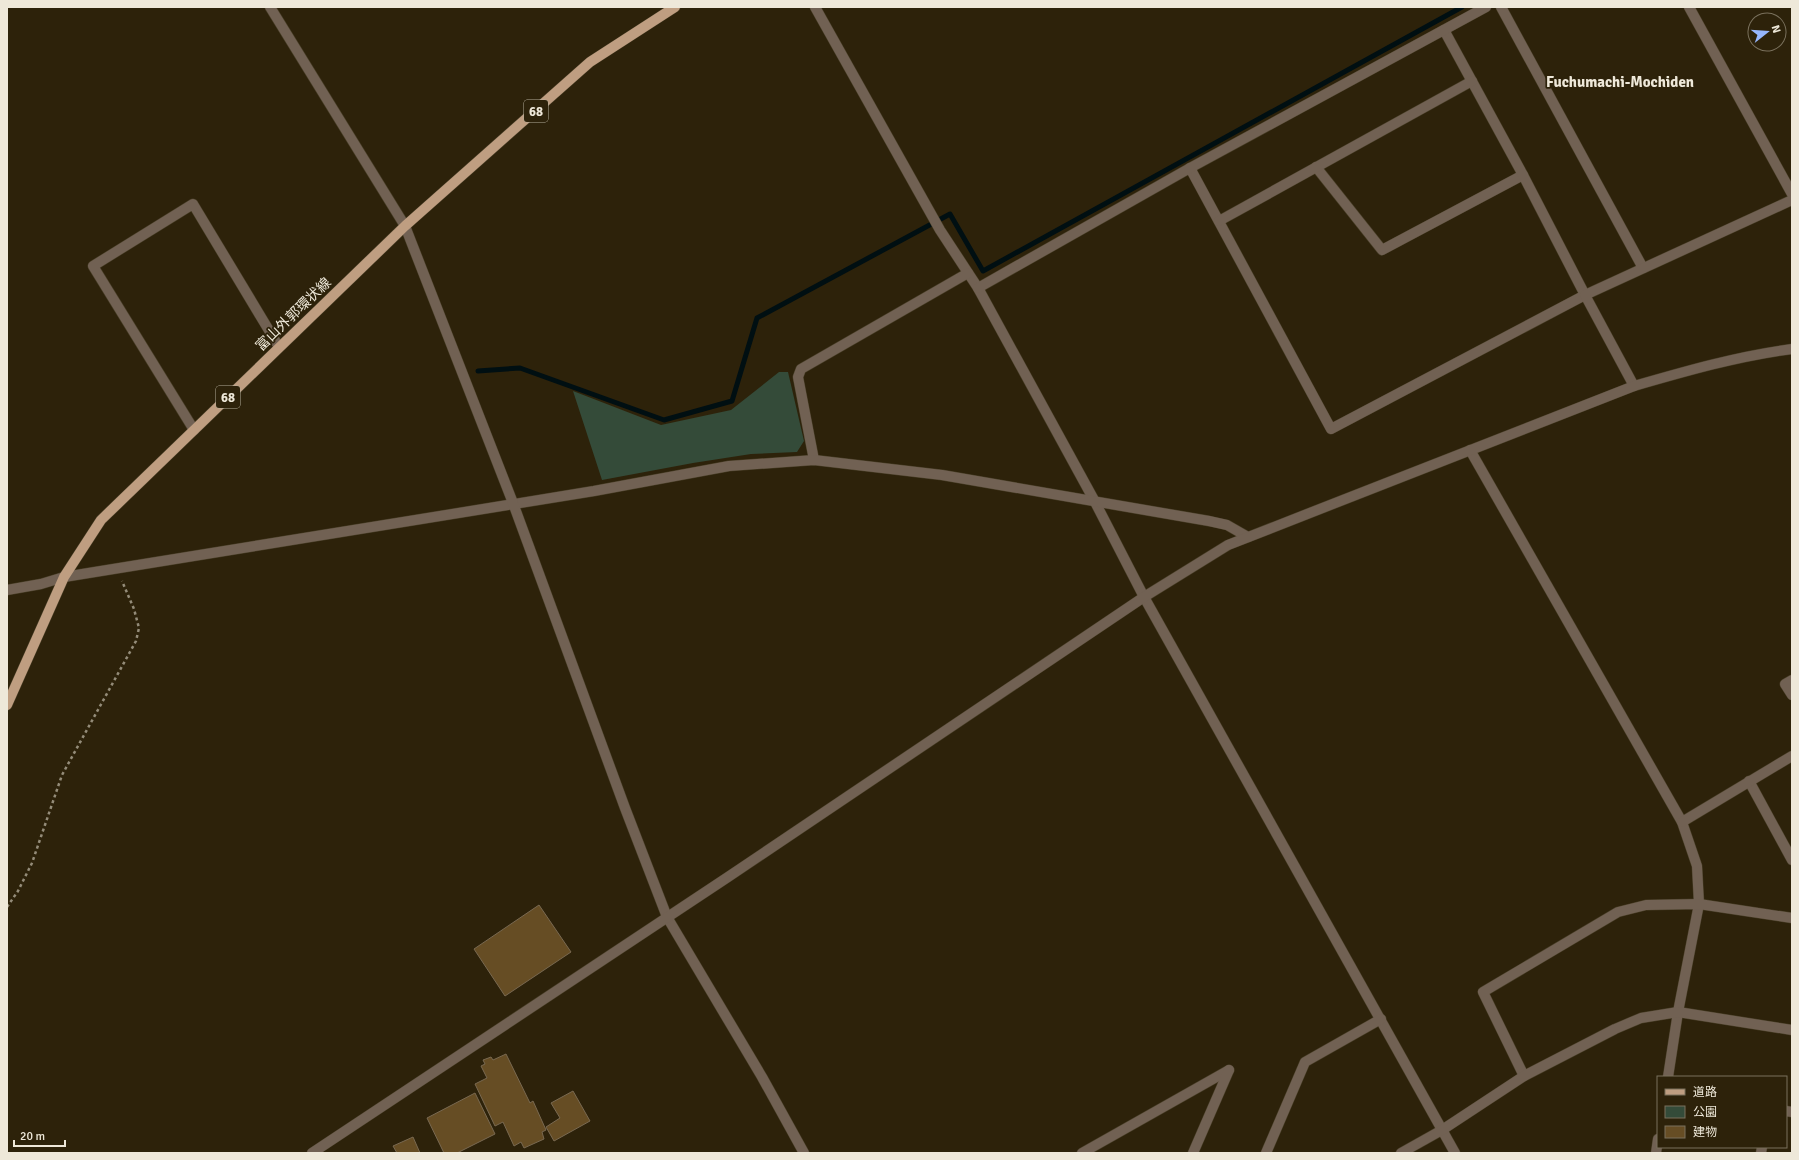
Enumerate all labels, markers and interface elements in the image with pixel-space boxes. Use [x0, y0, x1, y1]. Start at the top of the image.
north arrow [1747, 12, 1787, 52]
text: N [1769, 24, 1783, 35]
district label: Fuchumachi-Mochiden [1546, 73, 1694, 91]
road number: 68 [524, 100, 548, 122]
street label: 富山外郭環状線 [252, 274, 334, 355]
road number: 68 [216, 386, 240, 408]
legend [1657, 1076, 1787, 1148]
text: 道路 [1693, 1085, 1717, 1100]
text: 公園 [1693, 1105, 1717, 1120]
scale bar [14, 1122, 65, 1148]
text: 建物 [1693, 1125, 1717, 1140]
text: 20 m [20, 1129, 45, 1144]

